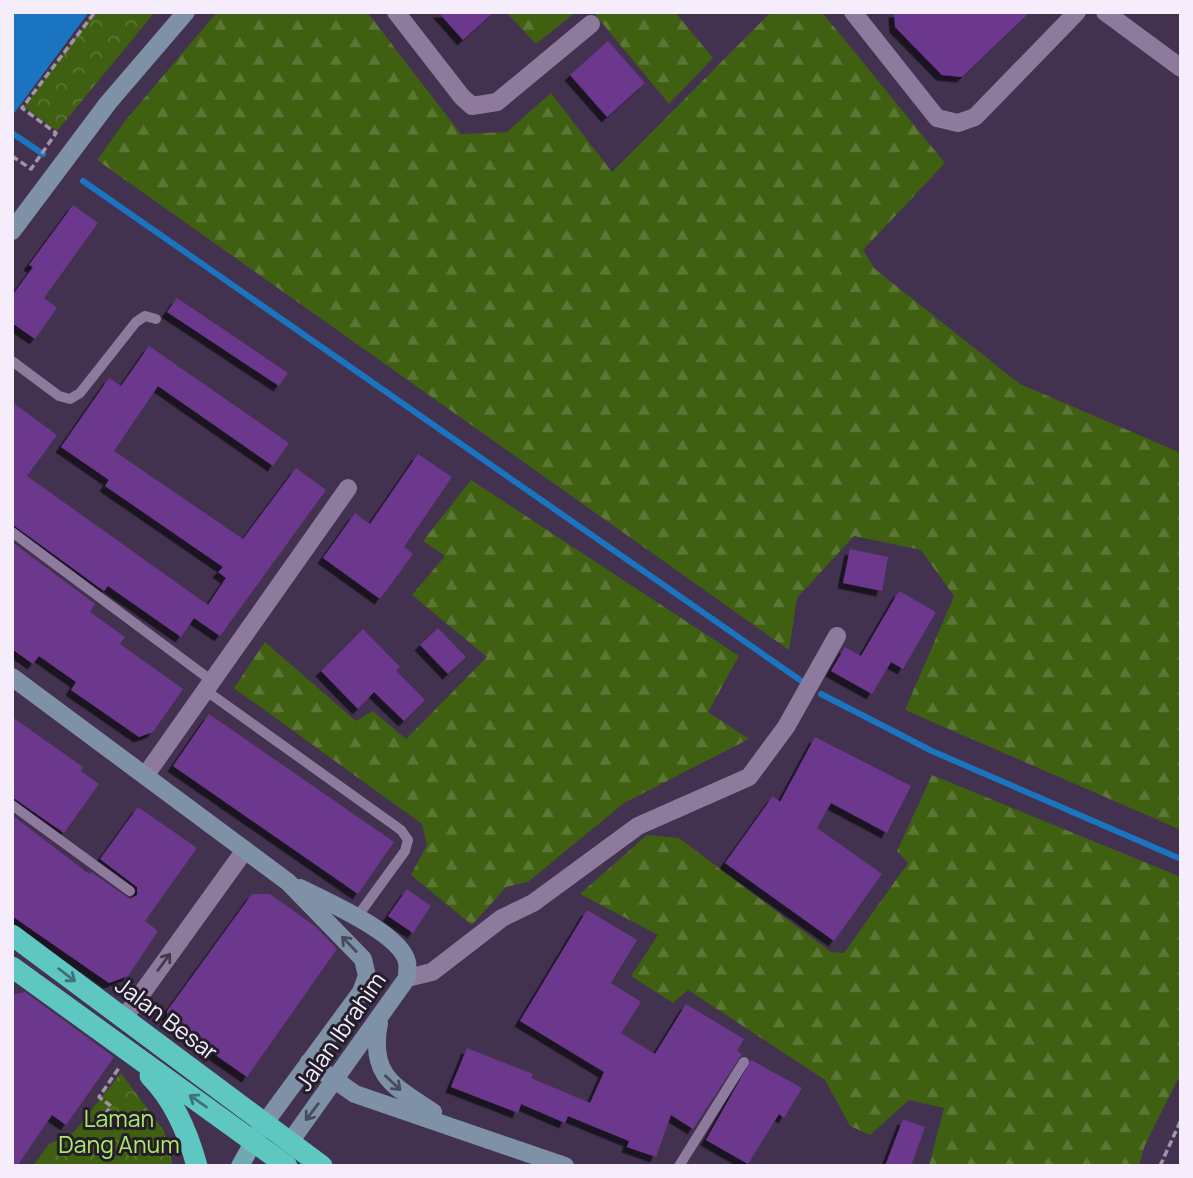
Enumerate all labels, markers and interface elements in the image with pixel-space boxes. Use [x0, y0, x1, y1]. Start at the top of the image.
one-way arrow [340, 936, 357, 953]
one-way arrow [157, 953, 171, 972]
street label: Jalan Ibrahim [287, 965, 393, 1097]
one-way arrow [57, 968, 76, 982]
street label: Jalan Besar [109, 969, 225, 1067]
one-way arrow [384, 1075, 401, 1092]
one-way arrow [189, 1094, 208, 1108]
park label: Laman Dang Anum [58, 1102, 180, 1160]
one-way arrow [305, 1102, 320, 1121]

